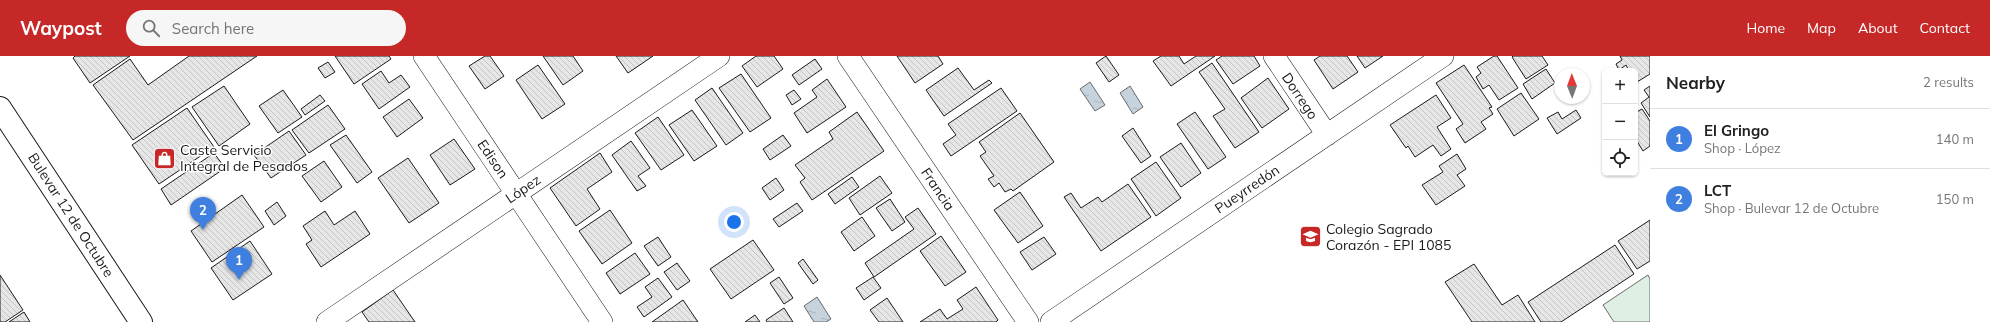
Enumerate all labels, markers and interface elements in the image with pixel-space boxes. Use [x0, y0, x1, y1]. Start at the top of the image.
search box [126, 10, 406, 46]
text: Waypost [20, 16, 102, 40]
icon: search [140, 17, 162, 39]
text: Search here [172, 19, 254, 38]
text: Home [1746, 19, 1785, 37]
text: Map [1807, 19, 1836, 37]
text: About [1858, 19, 1898, 37]
text: Contact [1920, 19, 1970, 37]
north arrow [1554, 68, 1590, 104]
map controls [1602, 68, 1638, 176]
button: + [1602, 68, 1638, 104]
street label: Dorrego [1278, 69, 1322, 123]
text: Nearby [1666, 72, 1725, 93]
text: 2 results [1923, 74, 1974, 90]
button: − [1602, 104, 1638, 140]
text: El Gringo [1704, 121, 1769, 140]
text: 1 [1675, 131, 1683, 147]
text: 140 m [1936, 131, 1974, 147]
street label: Edison [473, 136, 513, 182]
button: locate [1602, 140, 1638, 176]
text: Shop · López [1704, 140, 1781, 156]
place label: Caste Servicio Integral de Pesados [180, 141, 308, 175]
shop icon: Caste Servicio Integral de Pesados [151, 145, 177, 171]
street label: Bulevar 12 de Octubre [24, 149, 118, 281]
street label: Pueyrredón [1211, 161, 1283, 217]
street label: Francia [917, 164, 959, 214]
street label: López [502, 171, 544, 207]
text: LCT [1704, 181, 1731, 200]
text: 2 [1675, 191, 1683, 207]
text: 150 m [1936, 191, 1974, 207]
pin: 2 [190, 197, 216, 230]
text: Shop · Bulevar 12 de Octubre [1704, 200, 1879, 216]
your location [724, 212, 744, 232]
place label: Colegio Sagrado Corazón - EPI 1085 [1326, 220, 1451, 254]
school or university icon: Colegio Sagrado Corazón - EPI 1085 [1297, 224, 1323, 250]
pin: 1 [226, 247, 252, 280]

